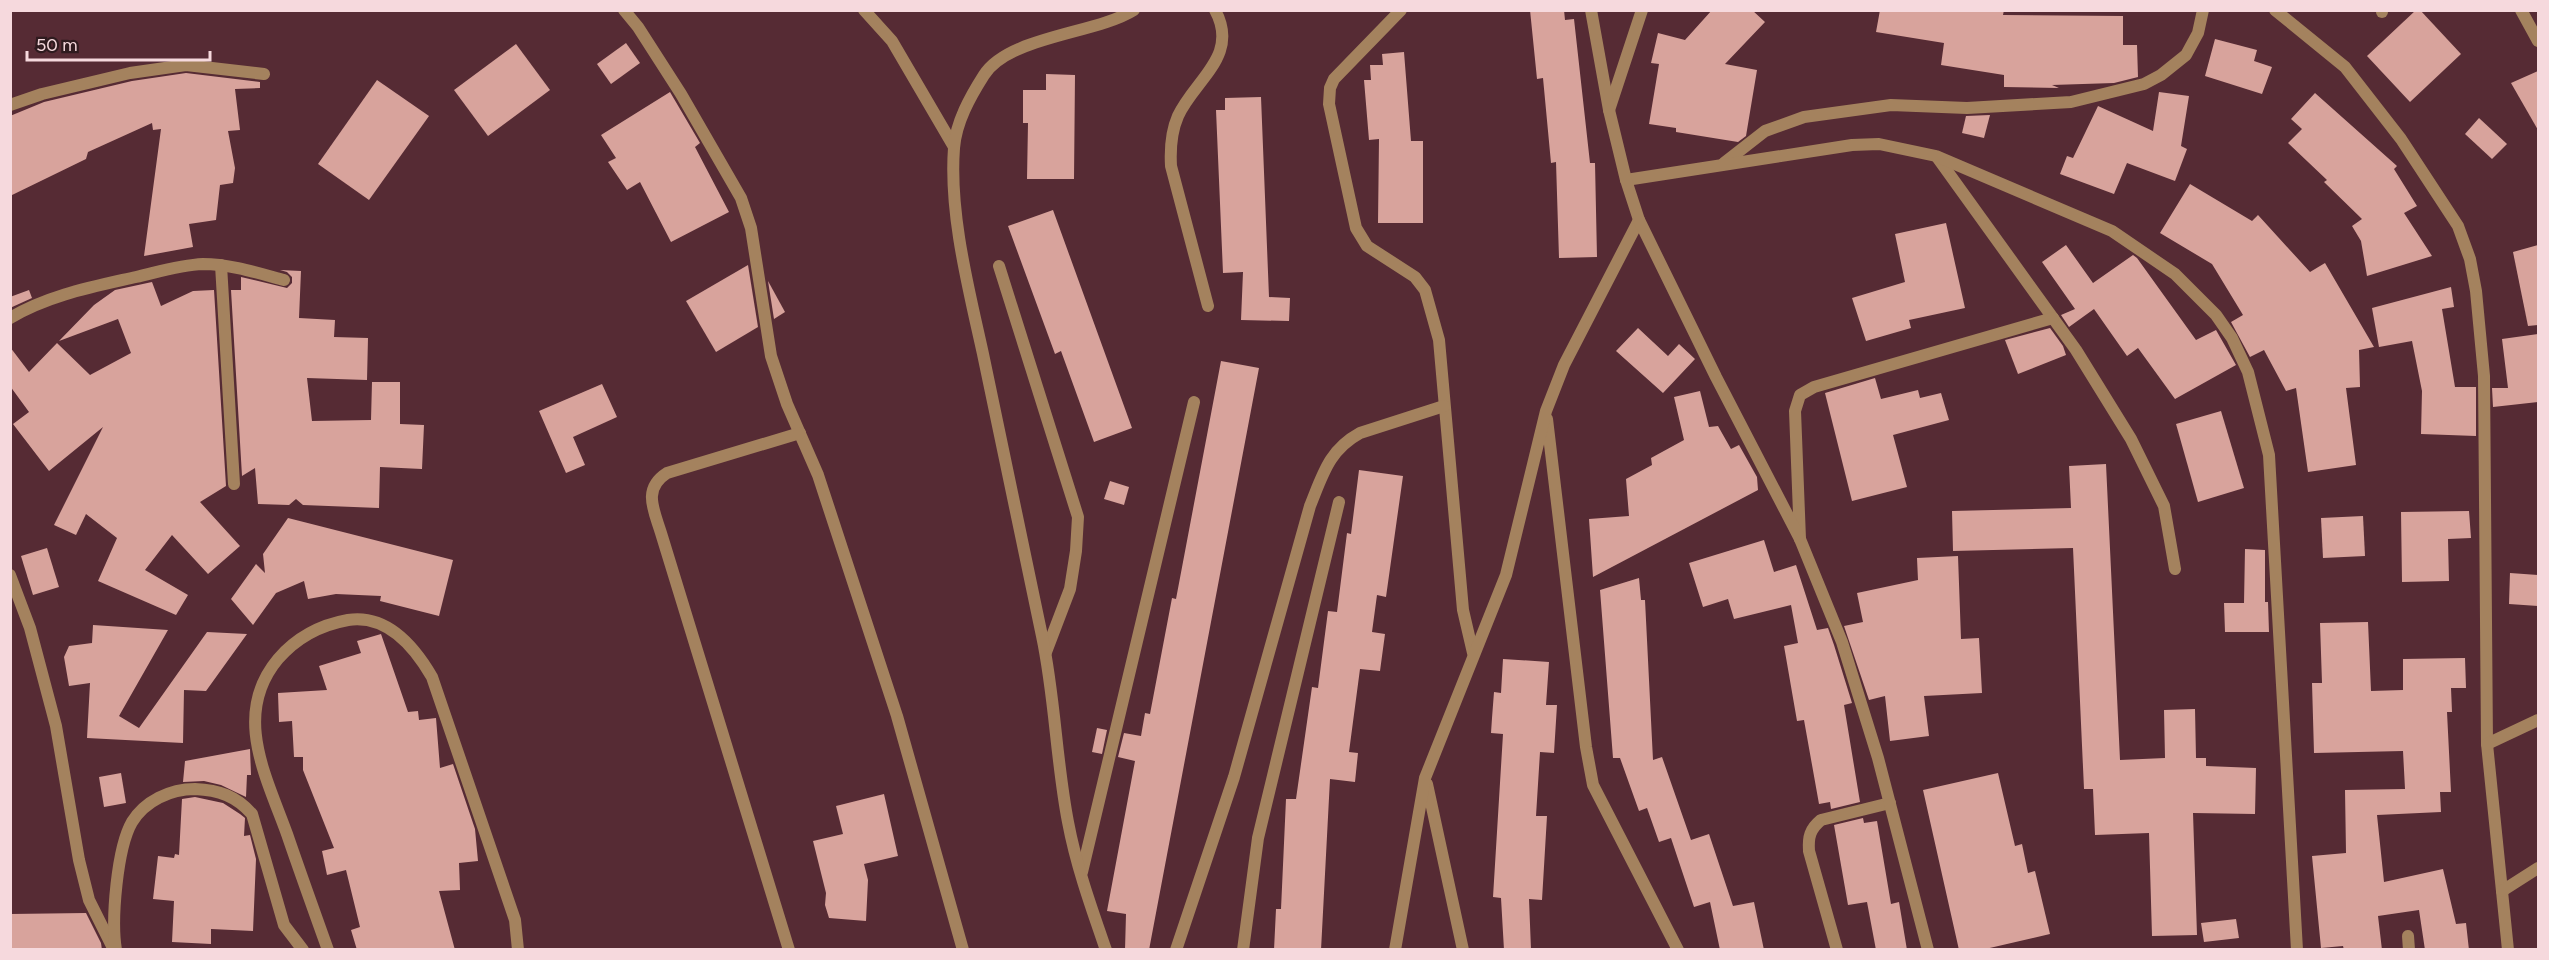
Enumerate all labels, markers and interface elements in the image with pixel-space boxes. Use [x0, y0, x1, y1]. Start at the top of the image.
scale bar [27, 24, 210, 62]
text: 50 m [36, 34, 78, 56]

